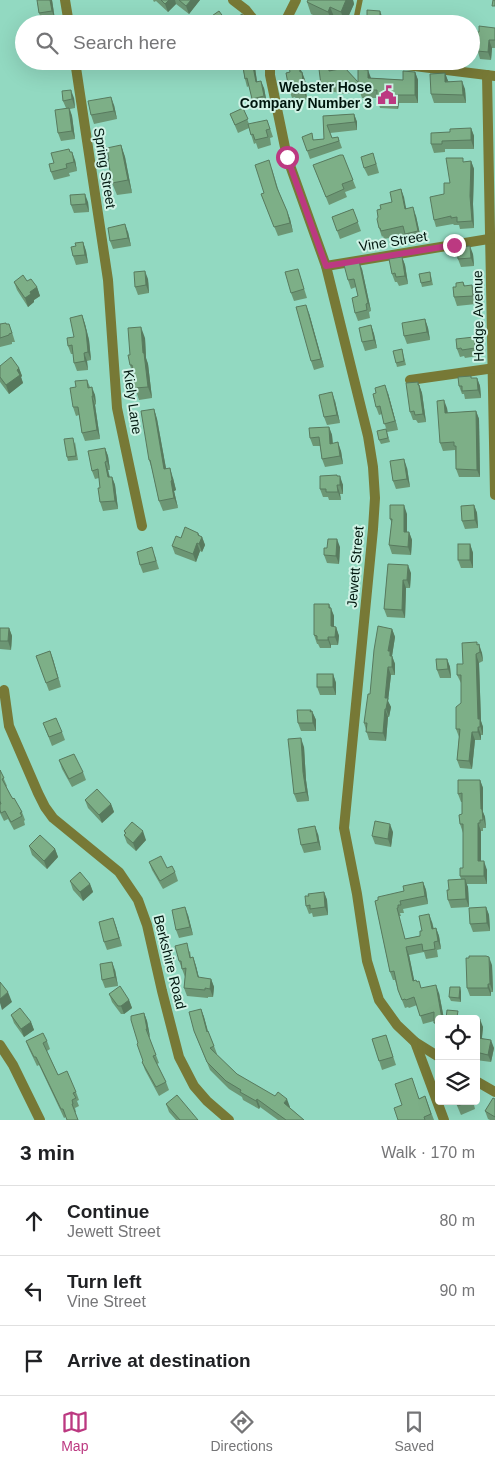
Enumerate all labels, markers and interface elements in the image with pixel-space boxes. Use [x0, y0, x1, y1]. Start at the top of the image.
search box [15, 15, 480, 70]
icon: search [33, 29, 61, 57]
text: Search here [73, 32, 177, 53]
place label: Webster Hose Company Number 3 [240, 79, 372, 111]
public building icon: Webster Hose Company Number 3 [376, 84, 398, 106]
street label: Spring Street [91, 126, 119, 210]
route start [276, 146, 299, 169]
street label: Vine Street [358, 228, 428, 254]
route end [443, 234, 466, 257]
street label: Hodge Avenue [469, 270, 487, 362]
street label: Kiely Lane [121, 369, 146, 436]
street label: Jewett Street [343, 525, 367, 608]
street label: Berkshire Road [151, 913, 189, 1011]
map controls [435, 1015, 480, 1105]
button: locate [435, 1015, 480, 1060]
button: layers [435, 1060, 480, 1105]
text: 3 min [20, 1141, 75, 1164]
text: Walk · 170 m [381, 1144, 475, 1161]
text: Continue [67, 1201, 149, 1222]
icon: ahead [20, 1207, 48, 1235]
text: 80 m [439, 1212, 475, 1229]
text: Jewett Street [67, 1223, 160, 1240]
text: Turn left [67, 1271, 142, 1292]
icon: left [20, 1277, 48, 1305]
text: 90 m [439, 1282, 475, 1299]
text: Vine Street [67, 1293, 146, 1310]
icon: arrive [20, 1347, 48, 1375]
text: Arrive at destination [67, 1350, 251, 1371]
tab: Map [61, 1408, 89, 1454]
tab: Directions [211, 1408, 273, 1454]
tab: Saved [394, 1408, 434, 1454]

